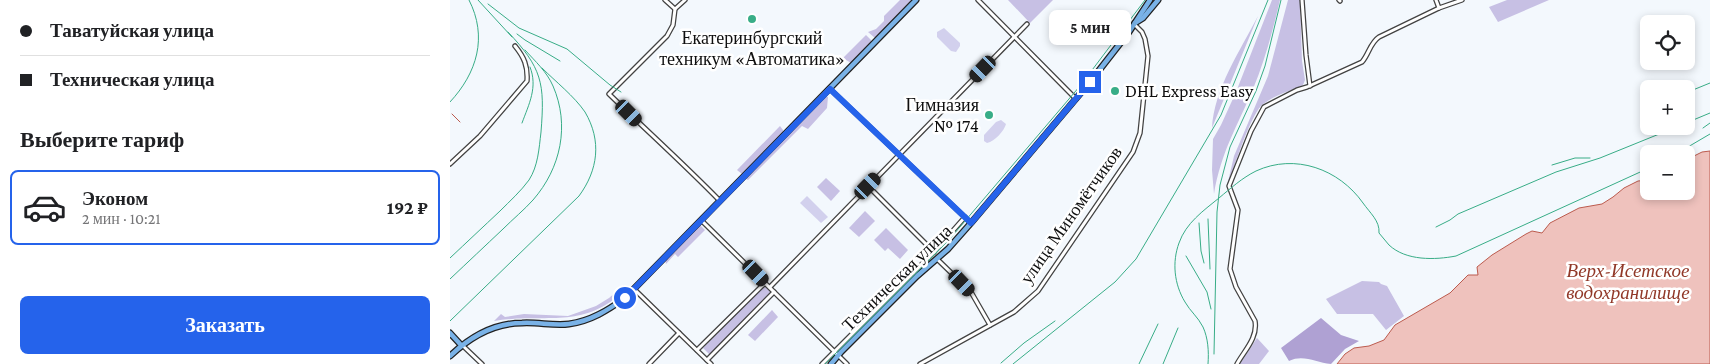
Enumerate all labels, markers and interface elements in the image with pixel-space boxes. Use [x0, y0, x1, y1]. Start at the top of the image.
callout: 5 мин [1049, 9, 1131, 44]
marker: Екатеринбургский техникум «Автоматика» [746, 13, 758, 25]
map controls [1640, 15, 1695, 200]
button: locate [1640, 15, 1695, 70]
text: 5 мин [1070, 19, 1110, 36]
text: Таватуйская улица [50, 20, 214, 41]
place label: Екатеринбургский техникум «Автоматика» [659, 28, 845, 69]
car [967, 53, 998, 85]
text: Техническая улица [50, 69, 214, 90]
route end [1079, 71, 1101, 93]
button: + [1640, 80, 1695, 135]
place label: DHL Express Easy [1125, 81, 1254, 101]
marker: DHL Express Easy [1109, 85, 1121, 97]
place label: Гимназия № 174 [906, 95, 979, 136]
car [613, 97, 644, 129]
marker: Гимназия № 174 [983, 109, 995, 121]
text: Выберите тариф [20, 127, 184, 152]
street label: улица Миномётчиков [1016, 142, 1126, 288]
button: − [1640, 145, 1695, 200]
car [852, 170, 883, 202]
icon: car [22, 185, 67, 230]
text: Эконом [82, 188, 148, 209]
text: 192 ₽ [387, 197, 428, 218]
text: 2 мин · 10:21 [82, 210, 161, 227]
street label: Техническая улица [838, 221, 956, 335]
car [740, 257, 771, 289]
water label: Верх-Исетское водохранилище [1566, 260, 1690, 303]
car [946, 267, 977, 299]
route start [614, 287, 636, 309]
button: Заказать [20, 296, 430, 354]

